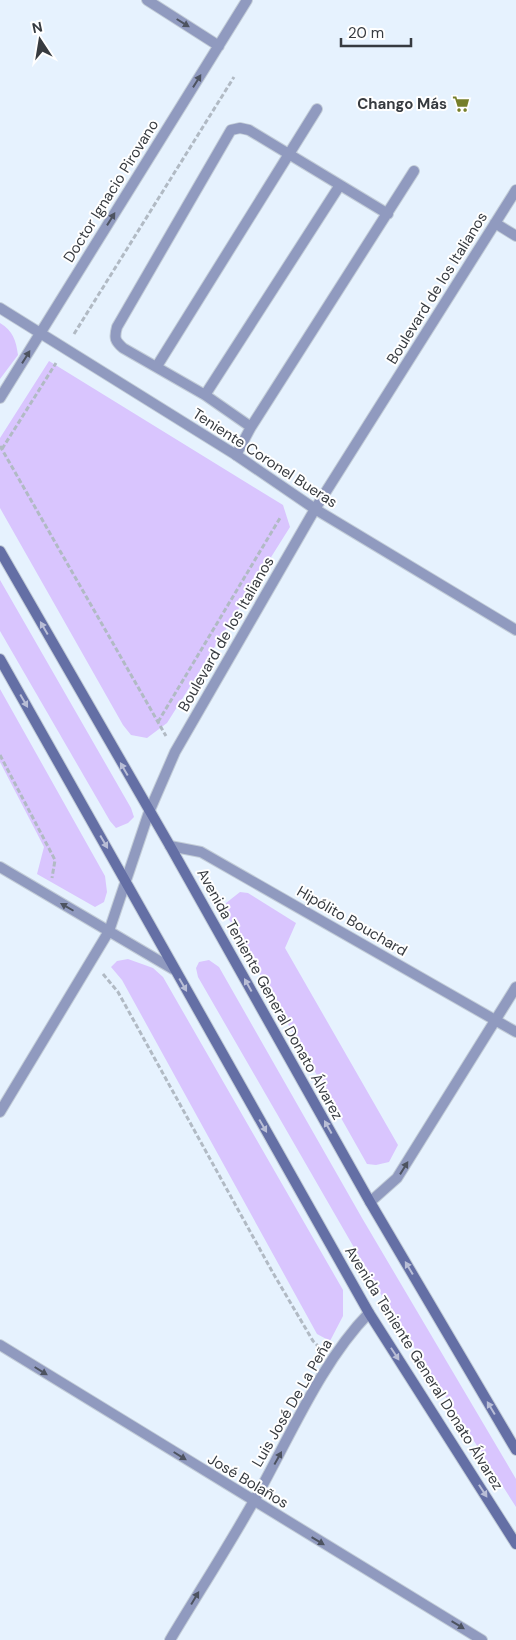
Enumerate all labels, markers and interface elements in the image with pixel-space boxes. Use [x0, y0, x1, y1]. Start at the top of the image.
north arrow [15, 15, 65, 65]
scale bar [341, 15, 411, 47]
text: N [30, 17, 44, 37]
one-way arrow [176, 18, 189, 28]
text: 20 m [348, 23, 384, 43]
one-way arrow [193, 74, 202, 87]
place label: Chango Más [357, 94, 447, 114]
supermarket icon: Chango Más [451, 94, 471, 114]
street label: Doctor Ignacio Pirovano [59, 116, 163, 266]
street label: Boulevard de los Italianos [382, 208, 492, 368]
one-way arrow [107, 212, 116, 225]
one-way arrow [21, 350, 30, 363]
street label: Teniente Coronel Bueras [189, 404, 341, 512]
street label: Boulevard de los Italianos [173, 553, 279, 715]
one-way arrow [40, 621, 48, 636]
one-way arrow [20, 694, 28, 708]
one-way arrow [120, 763, 129, 776]
one-way arrow [100, 836, 109, 849]
street label: Avenida Teniente General Donato Álvarez [192, 865, 348, 1123]
street label: Hipólito Bouchard [293, 881, 411, 961]
one-way arrow [59, 903, 74, 911]
one-way arrow [178, 978, 187, 991]
one-way arrow [244, 978, 252, 993]
one-way arrow [259, 1119, 267, 1133]
one-way arrow [323, 1120, 332, 1134]
one-way arrow [399, 1161, 408, 1174]
street label: Avenida Teniente General Donato Álvarez [340, 1242, 508, 1494]
one-way arrow [404, 1261, 413, 1274]
street label: Luis José De La Peña [247, 1335, 337, 1471]
one-way arrow [391, 1348, 400, 1361]
one-way arrow [35, 1366, 48, 1376]
one-way arrow [487, 1401, 496, 1414]
street label: José Bolaños [204, 1449, 292, 1513]
one-way arrow [173, 1452, 186, 1461]
one-way arrow [273, 1452, 282, 1465]
one-way arrow [478, 1485, 487, 1498]
one-way arrow [312, 1537, 325, 1546]
one-way arrow [190, 1592, 200, 1605]
one-way arrow [451, 1621, 464, 1630]

